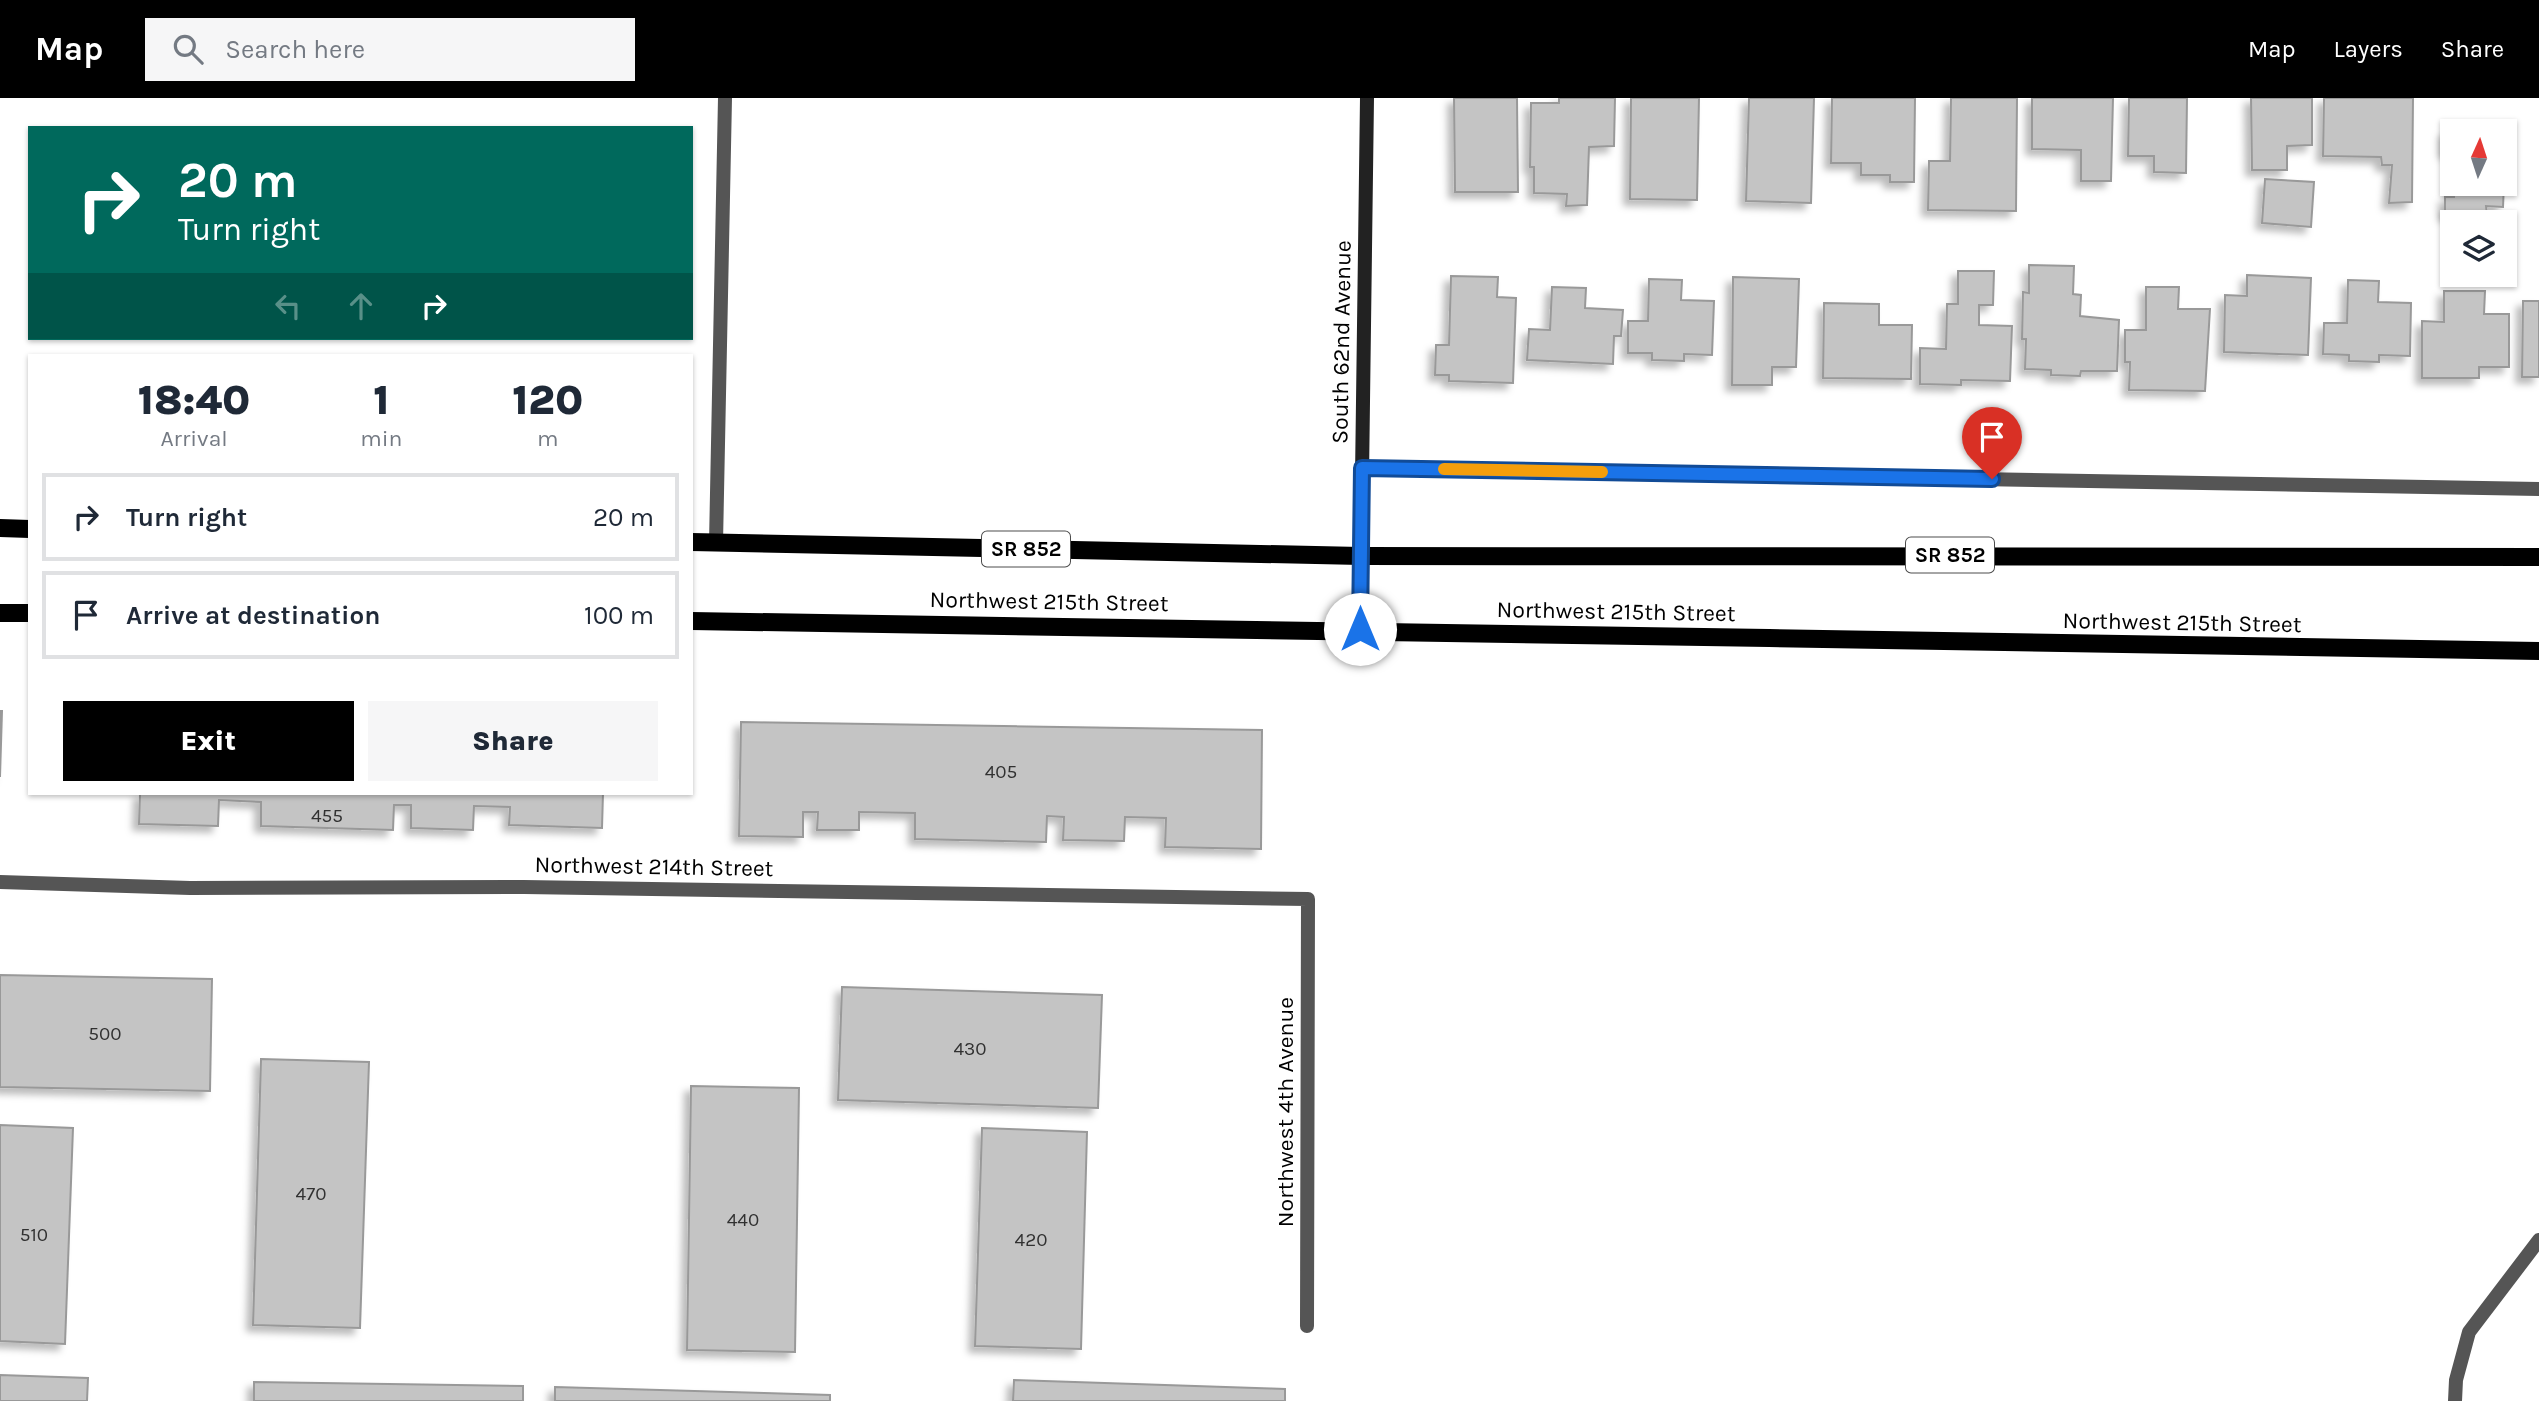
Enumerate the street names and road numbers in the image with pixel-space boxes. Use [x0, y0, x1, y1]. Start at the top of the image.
street label: South 62nd Avenue [1326, 240, 1357, 444]
road number: SR 852 [982, 532, 1070, 566]
road number: SR 852 [1906, 538, 1994, 573]
street label: Northwest 215th Street [929, 586, 1169, 617]
street label: Northwest 215th Street [1496, 596, 1736, 627]
street label: Northwest 215th Street [2062, 607, 2302, 638]
street label: Northwest 214th Street [534, 851, 774, 882]
street label: Northwest 4th Avenue [1272, 997, 1299, 1227]

